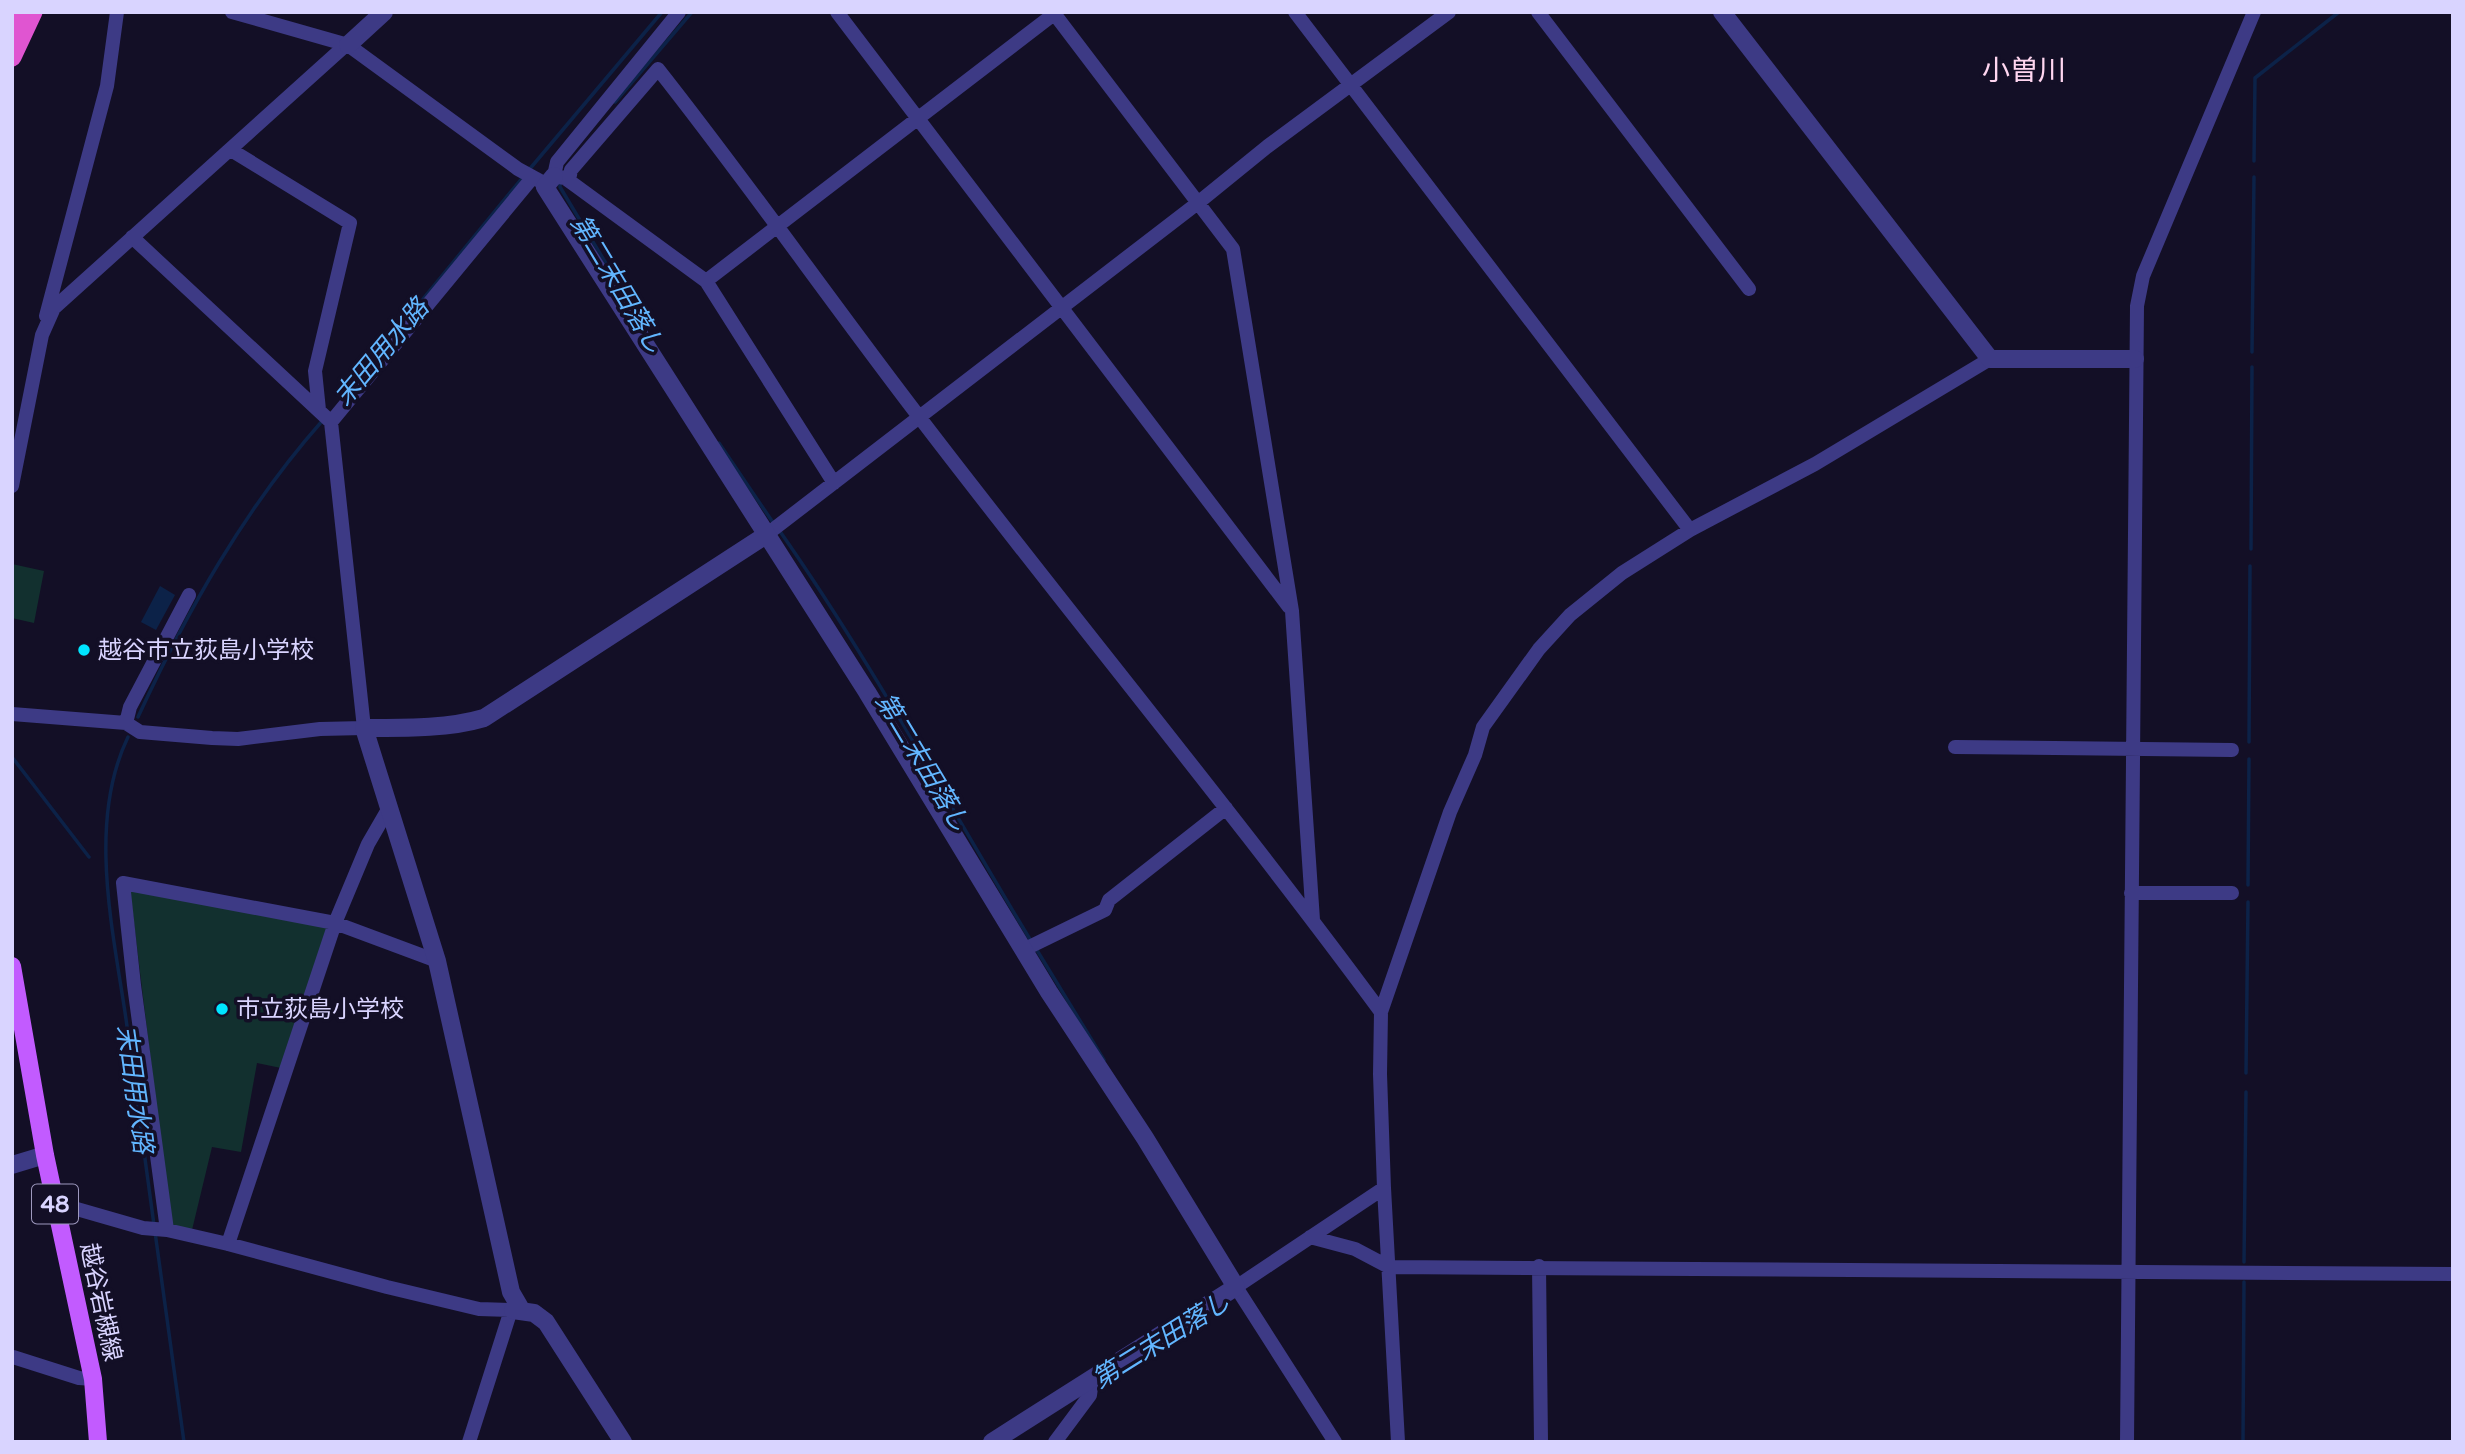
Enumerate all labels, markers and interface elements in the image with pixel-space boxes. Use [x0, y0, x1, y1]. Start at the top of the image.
district label: 小曽川 [1982, 54, 2066, 88]
water label: 第二末田落し [564, 209, 671, 359]
water label: 末田用水路 [328, 291, 436, 412]
place label: 越谷市立荻島小学校 [98, 636, 314, 665]
marker: 越谷市立荻島小学校 [76, 642, 92, 658]
water label: 第二末田落し [869, 687, 976, 837]
place label: 市立荻島小学校 [236, 995, 404, 1024]
marker: 市立荻島小学校 [214, 1001, 230, 1017]
water label: 末田用水路 [110, 1023, 159, 1158]
road number: 48 [32, 1184, 78, 1224]
street label: 越谷岩槻線 [74, 1240, 127, 1364]
water label: 第二末田落し [1087, 1286, 1236, 1395]

